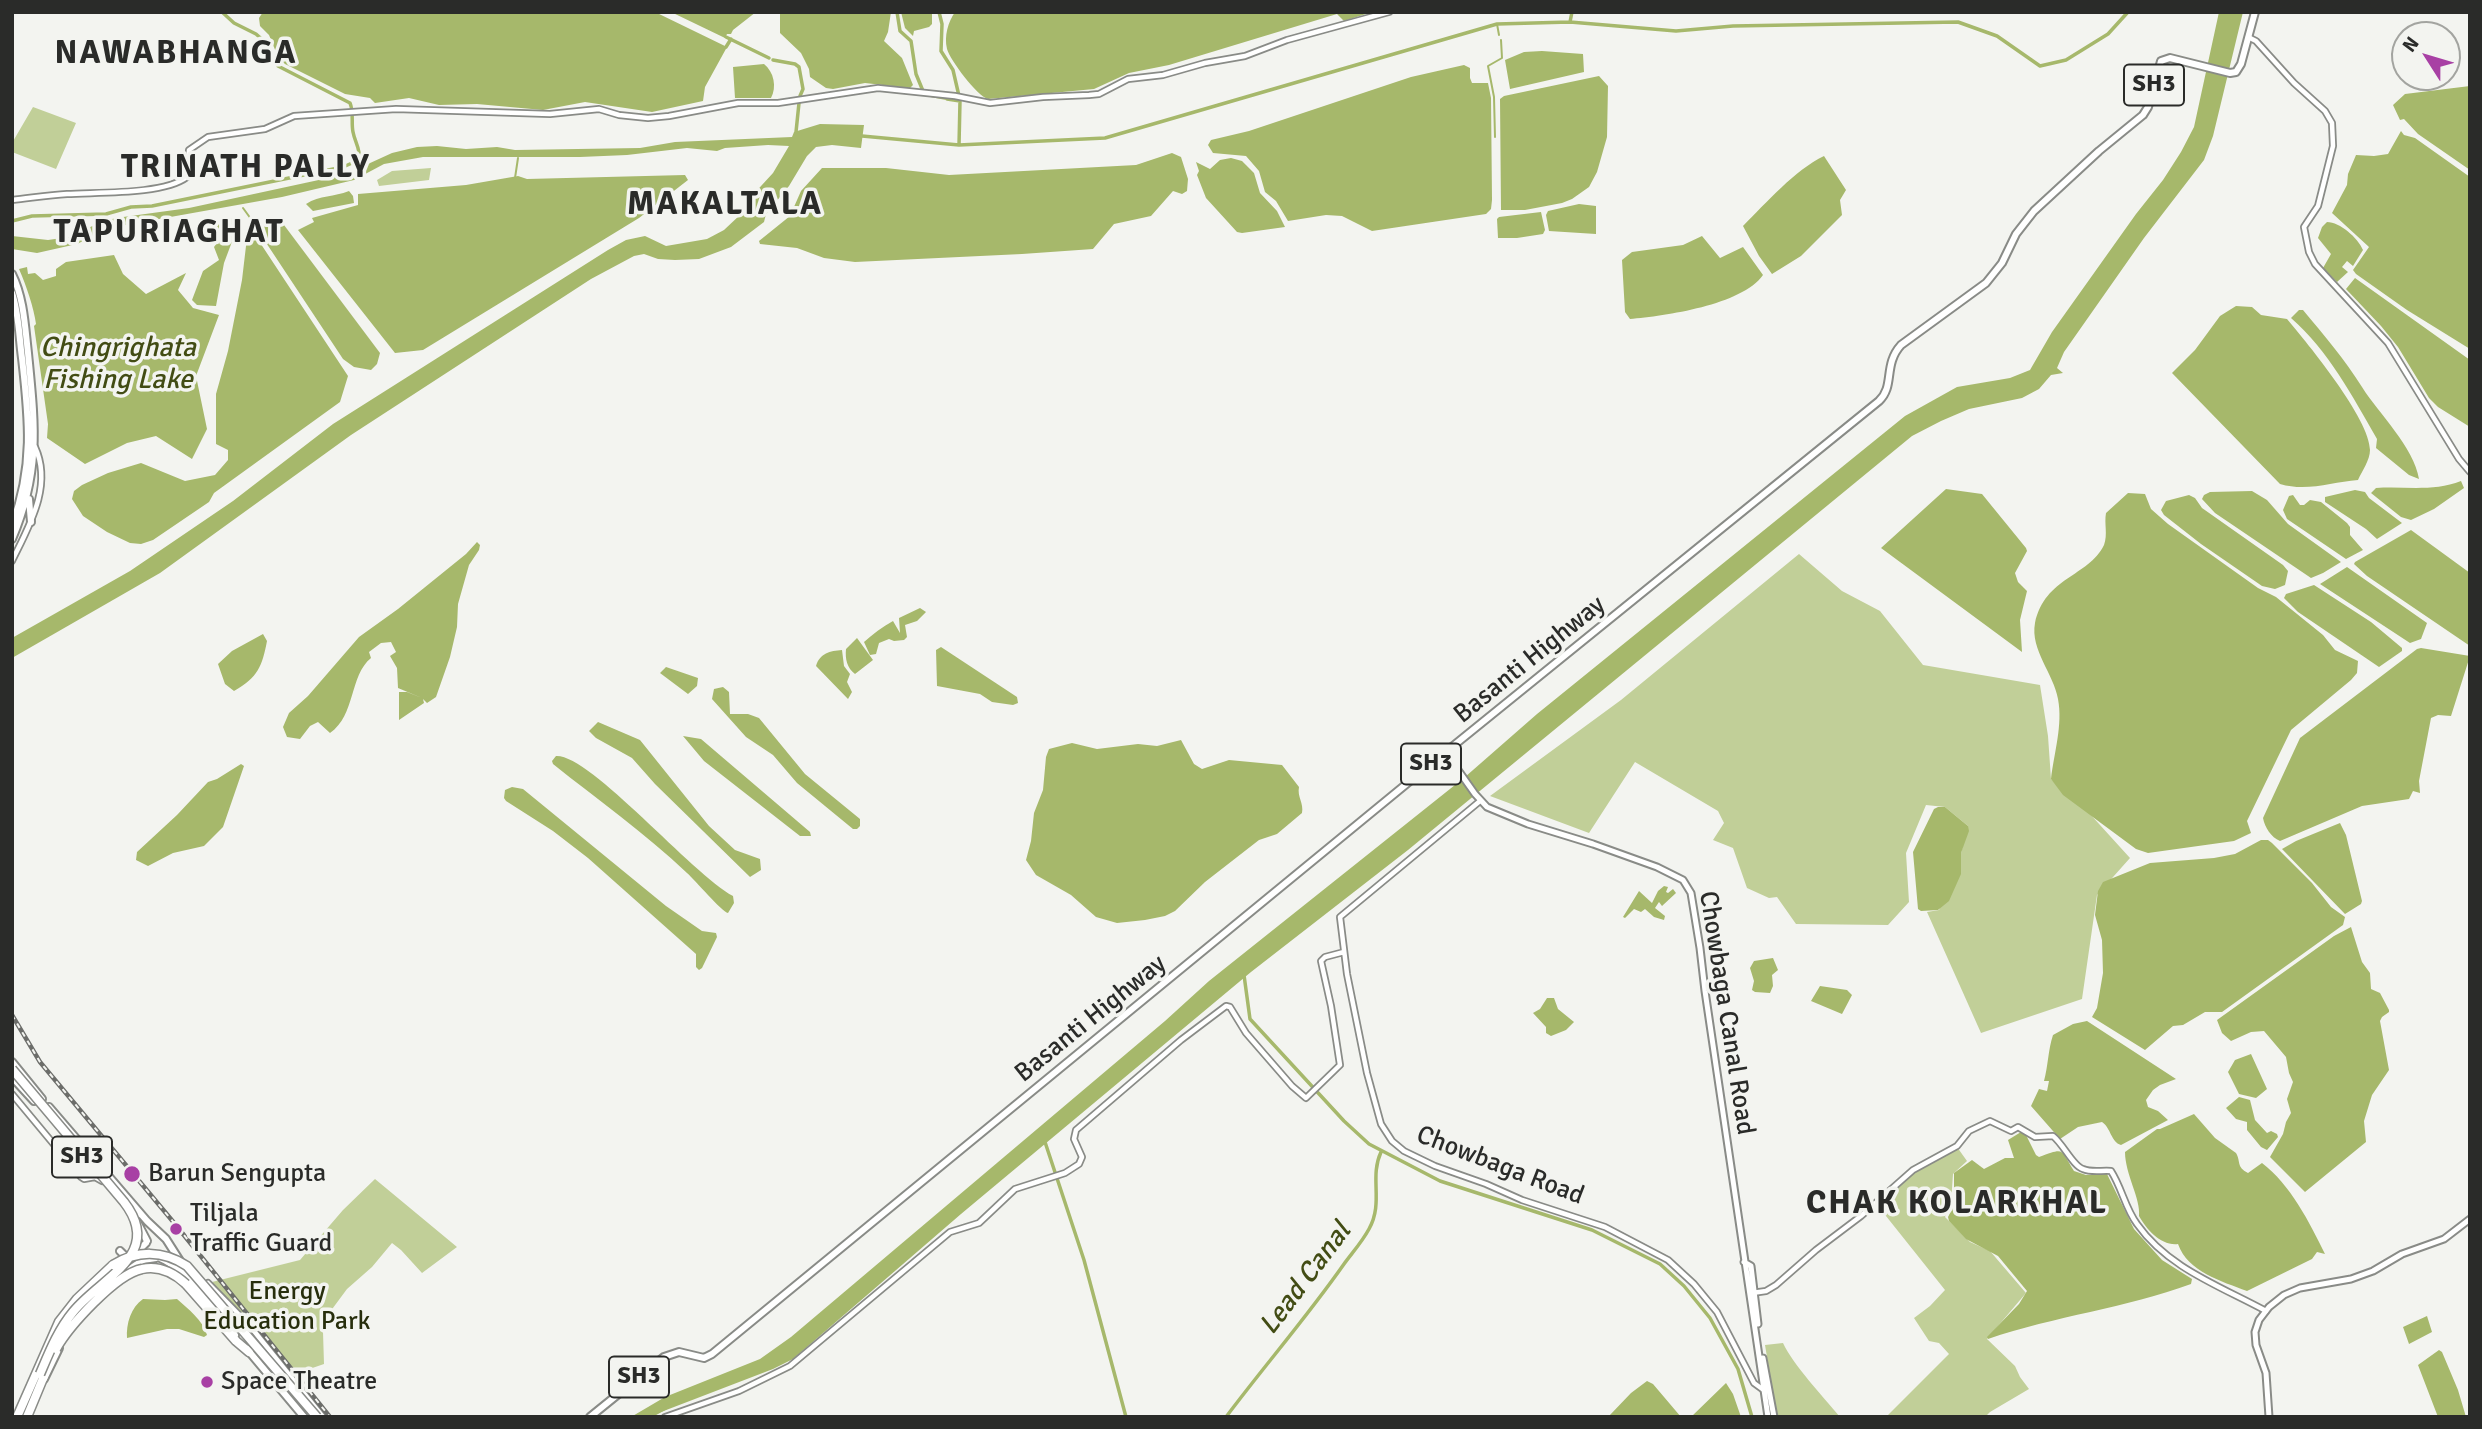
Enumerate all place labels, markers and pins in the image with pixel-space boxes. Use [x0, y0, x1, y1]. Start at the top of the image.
place label: Barun Sengupta [148, 1158, 326, 1190]
marker: Barun Sengupta [122, 1164, 142, 1184]
place label: Tiljala Traffic Guard [190, 1198, 332, 1260]
marker: Tiljala Traffic Guard [168, 1221, 184, 1237]
place label: Space Theatre [221, 1366, 377, 1398]
marker: Space Theatre [199, 1374, 215, 1390]

